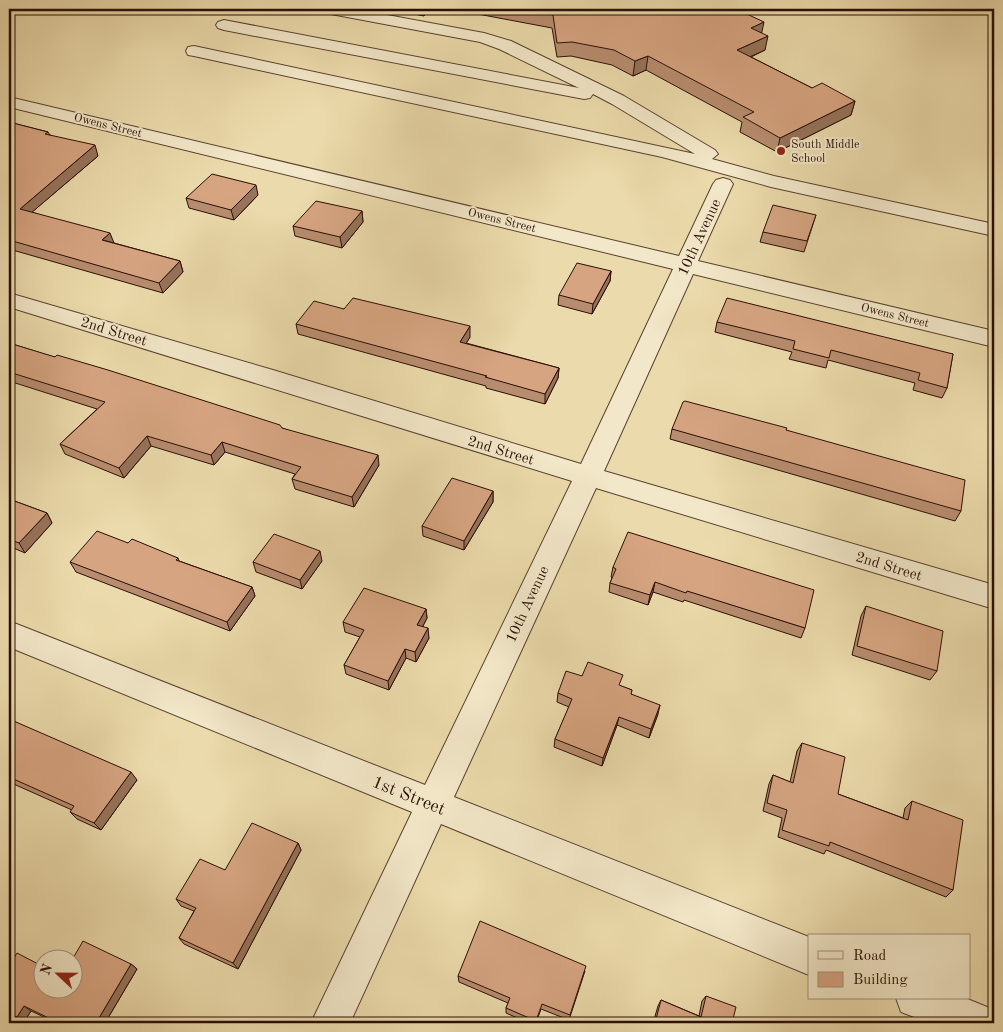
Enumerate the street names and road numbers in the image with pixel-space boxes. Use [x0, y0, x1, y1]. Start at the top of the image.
street label: Owens Street [73, 112, 143, 140]
street label: 10th Avenue [676, 197, 725, 278]
street label: Owens Street [467, 207, 537, 235]
street label: Owens Street [860, 302, 930, 330]
street label: 2nd Street [79, 315, 149, 350]
street label: 2nd Street [466, 434, 536, 469]
street label: 2nd Street [854, 550, 924, 585]
street label: 10th Avenue [504, 564, 553, 645]
street label: 1st Street [369, 773, 448, 819]

